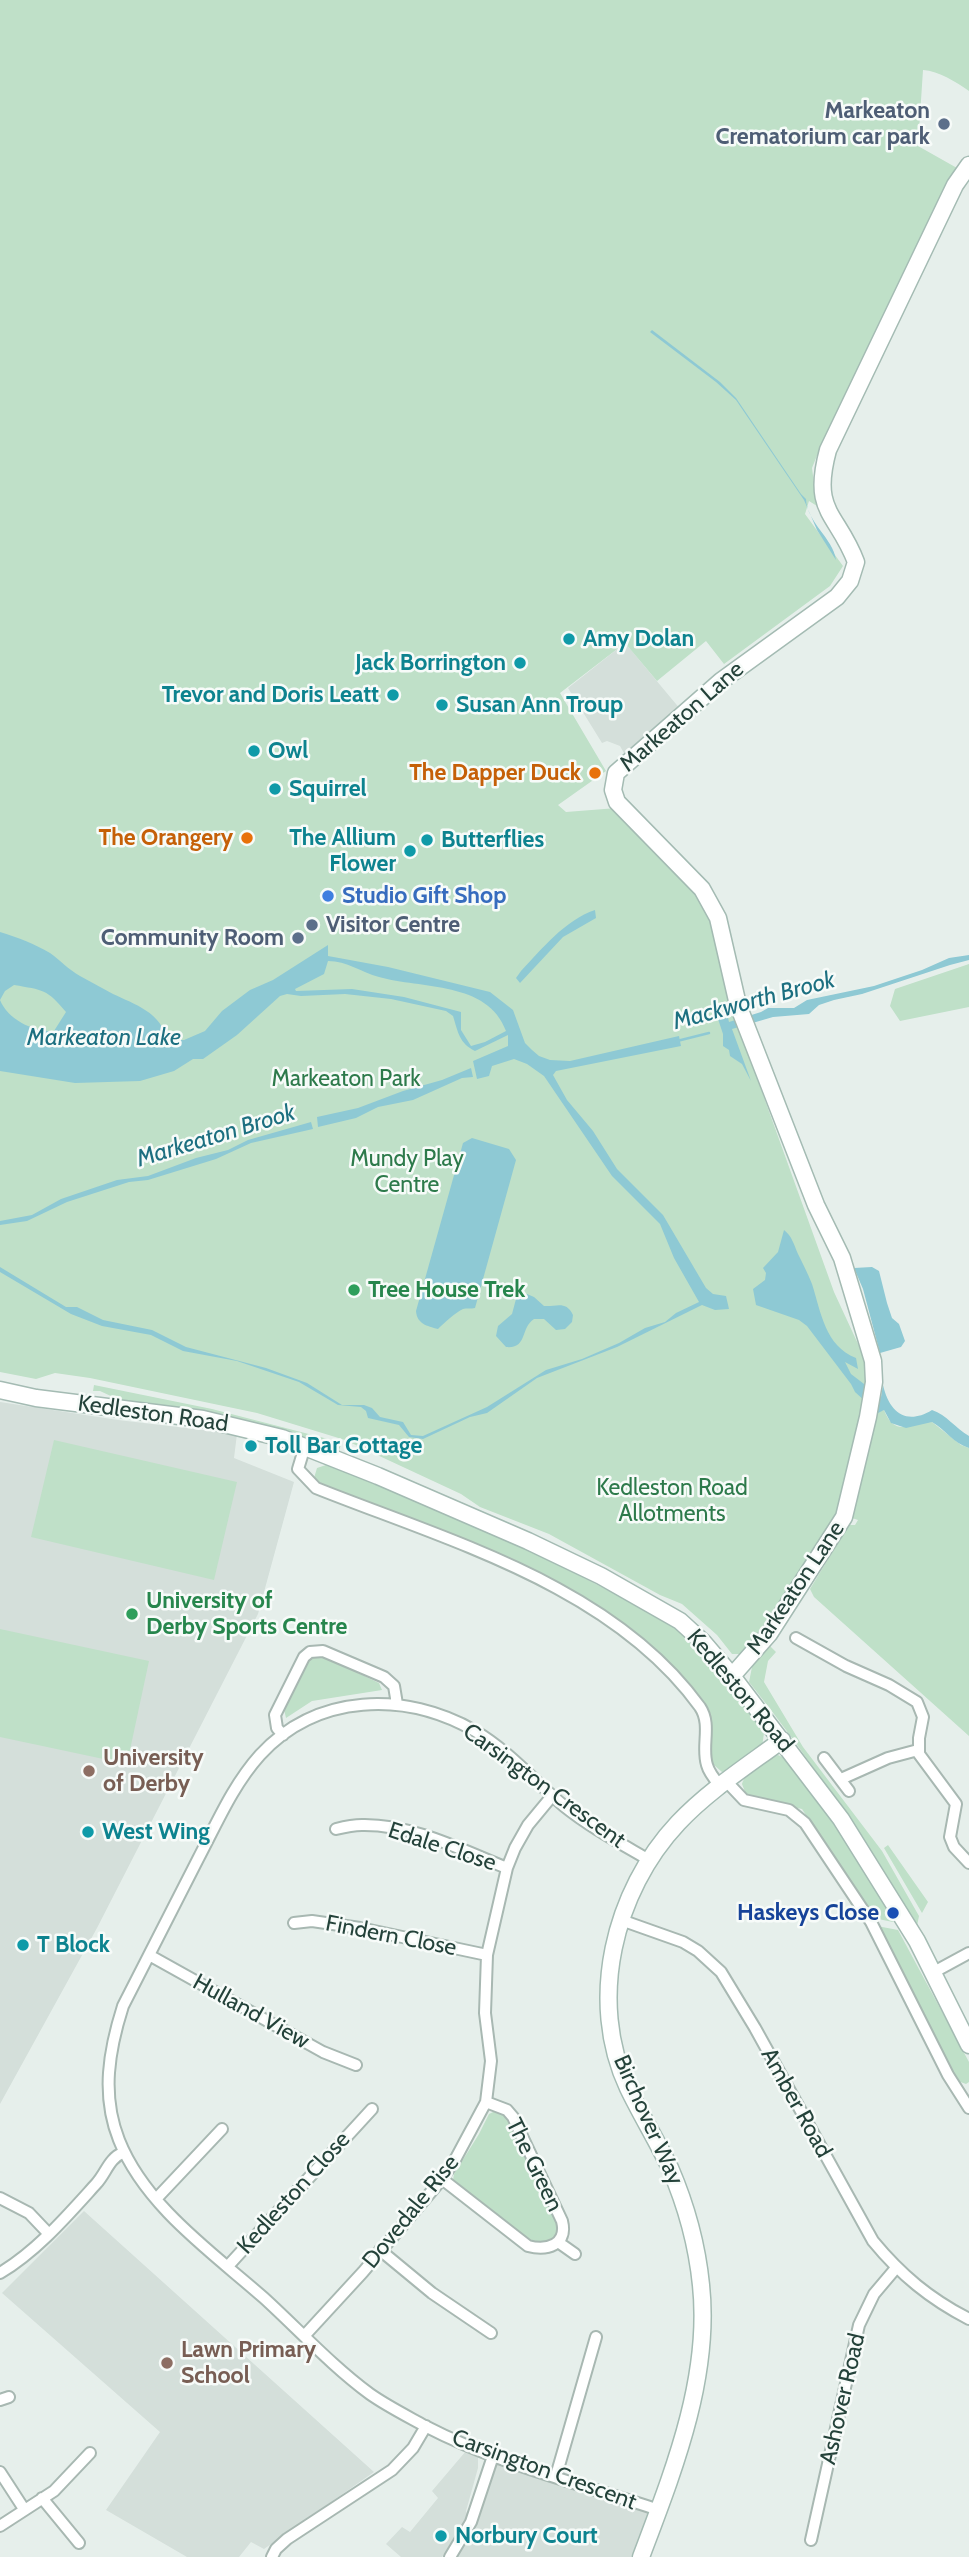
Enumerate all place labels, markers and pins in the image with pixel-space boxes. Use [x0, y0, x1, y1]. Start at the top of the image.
place label: Markeaton Crematorium car park [715, 97, 930, 151]
marker: Markeaton Crematorium car park [936, 116, 952, 132]
place label: Amy Dolan [583, 625, 694, 653]
marker: Amy Dolan [561, 631, 577, 647]
place label: Jack Borrington [355, 649, 506, 677]
marker: Jack Borrington [512, 655, 528, 671]
place label: Trevor and Doris Leatt [162, 681, 379, 709]
marker: Trevor and Doris Leatt [385, 687, 401, 703]
place label: Susan Ann Troup [456, 691, 623, 719]
marker: Susan Ann Troup [434, 697, 450, 713]
place label: Owl [268, 737, 308, 765]
marker: Owl [246, 743, 262, 759]
place label: The Dapper Duck [409, 759, 581, 787]
marker: The Dapper Duck [587, 765, 603, 781]
place label: Squirrel [289, 775, 367, 803]
marker: Squirrel [267, 781, 283, 797]
place label: The Orangery [99, 824, 233, 852]
place label: The Allium Flower [289, 824, 396, 878]
place label: Butterflies [441, 826, 544, 854]
marker: The Orangery [239, 830, 255, 846]
marker: Butterflies [419, 832, 435, 848]
marker: The Allium Flower [402, 843, 418, 859]
place label: Studio Gift Shop [342, 882, 506, 910]
marker: Studio Gift Shop [320, 888, 336, 904]
place label: Visitor Centre [326, 911, 460, 939]
marker: Visitor Centre [304, 917, 320, 933]
place label: Community Room [101, 924, 284, 952]
marker: Community Room [290, 930, 306, 946]
place label: Tree House Trek [368, 1276, 525, 1304]
marker: Tree House Trek [346, 1282, 362, 1298]
place label: Toll Bar Cottage [265, 1432, 422, 1460]
marker: Toll Bar Cottage [243, 1438, 259, 1454]
place label: University of Derby Sports Centre [146, 1587, 347, 1641]
marker: University of Derby Sports Centre [124, 1606, 140, 1622]
place label: University of Derby [103, 1744, 204, 1798]
marker: University of Derby [81, 1763, 97, 1779]
place label: West Wing [102, 1818, 210, 1846]
marker: West Wing [80, 1824, 96, 1840]
place label: Haskeys Close [737, 1899, 879, 1927]
marker: Haskeys Close [885, 1905, 901, 1921]
place label: T Block [37, 1931, 110, 1959]
marker: T Block [15, 1937, 31, 1953]
place label: Lawn Primary School [181, 2336, 316, 2390]
marker: Lawn Primary School [159, 2355, 175, 2371]
place label: Norbury Court [455, 2522, 598, 2550]
marker: Norbury Court [433, 2528, 449, 2544]

